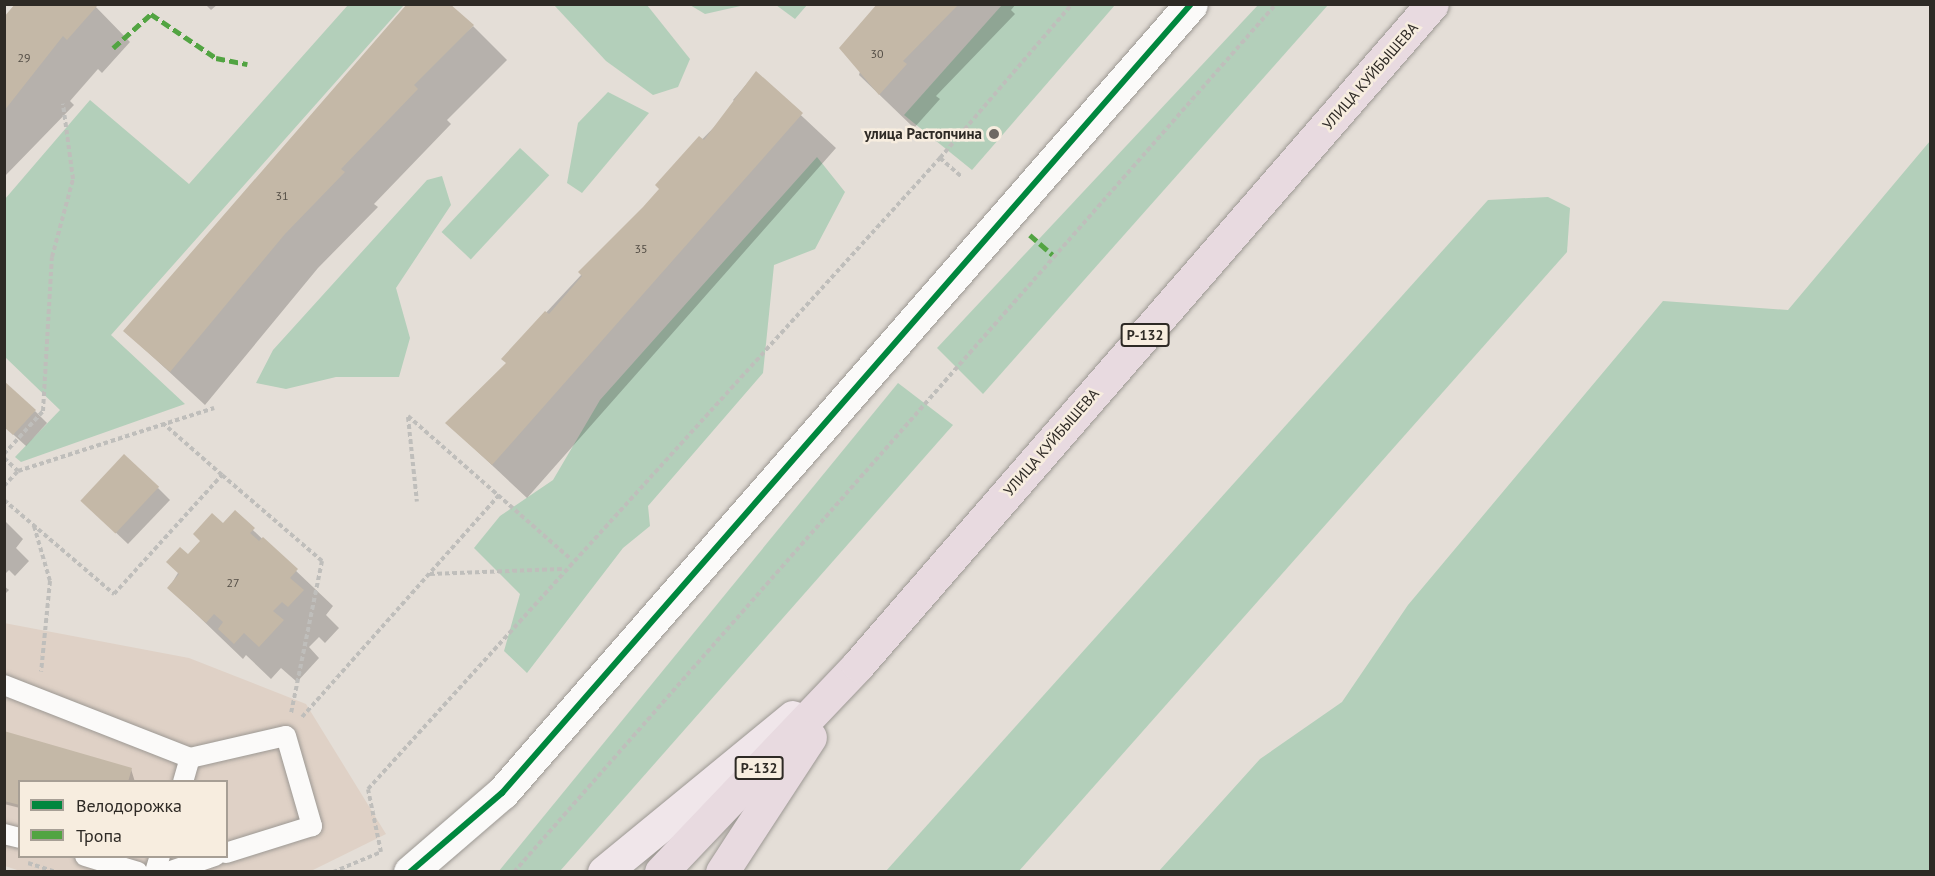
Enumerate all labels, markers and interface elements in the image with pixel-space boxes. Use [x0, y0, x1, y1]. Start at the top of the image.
street label: УЛИЦА КУЙБЫШЕВА [1318, 19, 1422, 133]
house number: 30 [870, 47, 884, 61]
house number: 29 [17, 51, 31, 65]
place label: улица Растопчина [864, 125, 982, 143]
marker: улица Растопчина [987, 127, 1001, 141]
house number: 31 [275, 189, 289, 203]
house number: 35 [634, 242, 648, 256]
road number: Р-132 [1120, 324, 1170, 346]
street label: УЛИЦА КУЙБЫШЕВА [999, 385, 1103, 499]
house number: 27 [226, 576, 240, 590]
road number: Р-132 [734, 757, 784, 779]
legend [18, 780, 228, 858]
text: Велодорожка [76, 794, 182, 817]
text: Тропа [76, 824, 122, 847]

